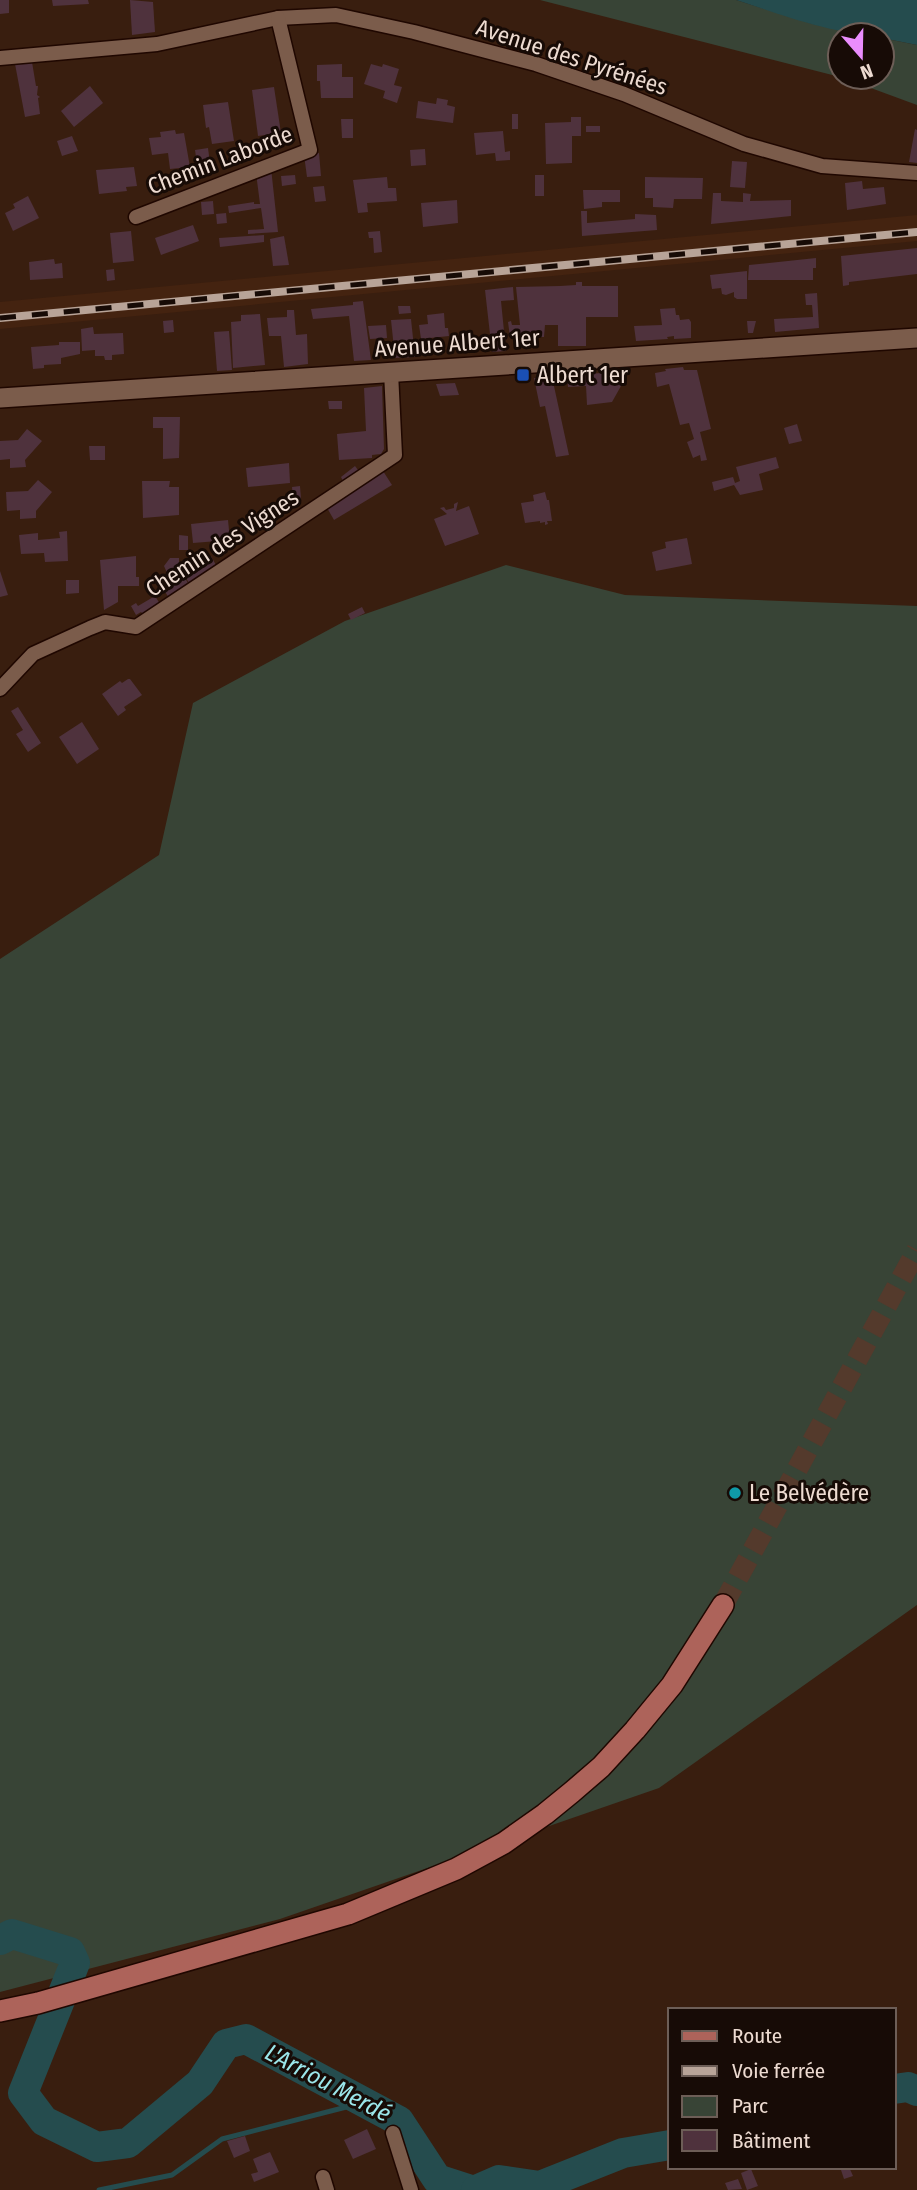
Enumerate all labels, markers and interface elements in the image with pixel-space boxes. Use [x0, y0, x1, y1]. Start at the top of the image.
street label: Avenue des Pyrénées [473, 13, 671, 101]
north arrow [826, 21, 896, 91]
text: N [857, 59, 876, 84]
street label: Chemin Laborde [144, 120, 296, 200]
street label: Avenue Albert 1er [373, 323, 541, 363]
place label: Albert 1er [537, 361, 628, 389]
marker: Albert 1er [515, 367, 531, 383]
street label: Chemin des Vignes [140, 483, 304, 603]
place label: Le Belvédère [749, 1479, 869, 1507]
marker: Le Belvédère [727, 1485, 743, 1501]
legend [668, 2008, 896, 2169]
text: Route [732, 2023, 782, 2049]
water label: L'Arriou Merdé [260, 2038, 396, 2128]
text: Voie ferrée [732, 2058, 825, 2084]
text: Parc [732, 2093, 768, 2119]
text: Bâtiment [732, 2128, 811, 2154]

